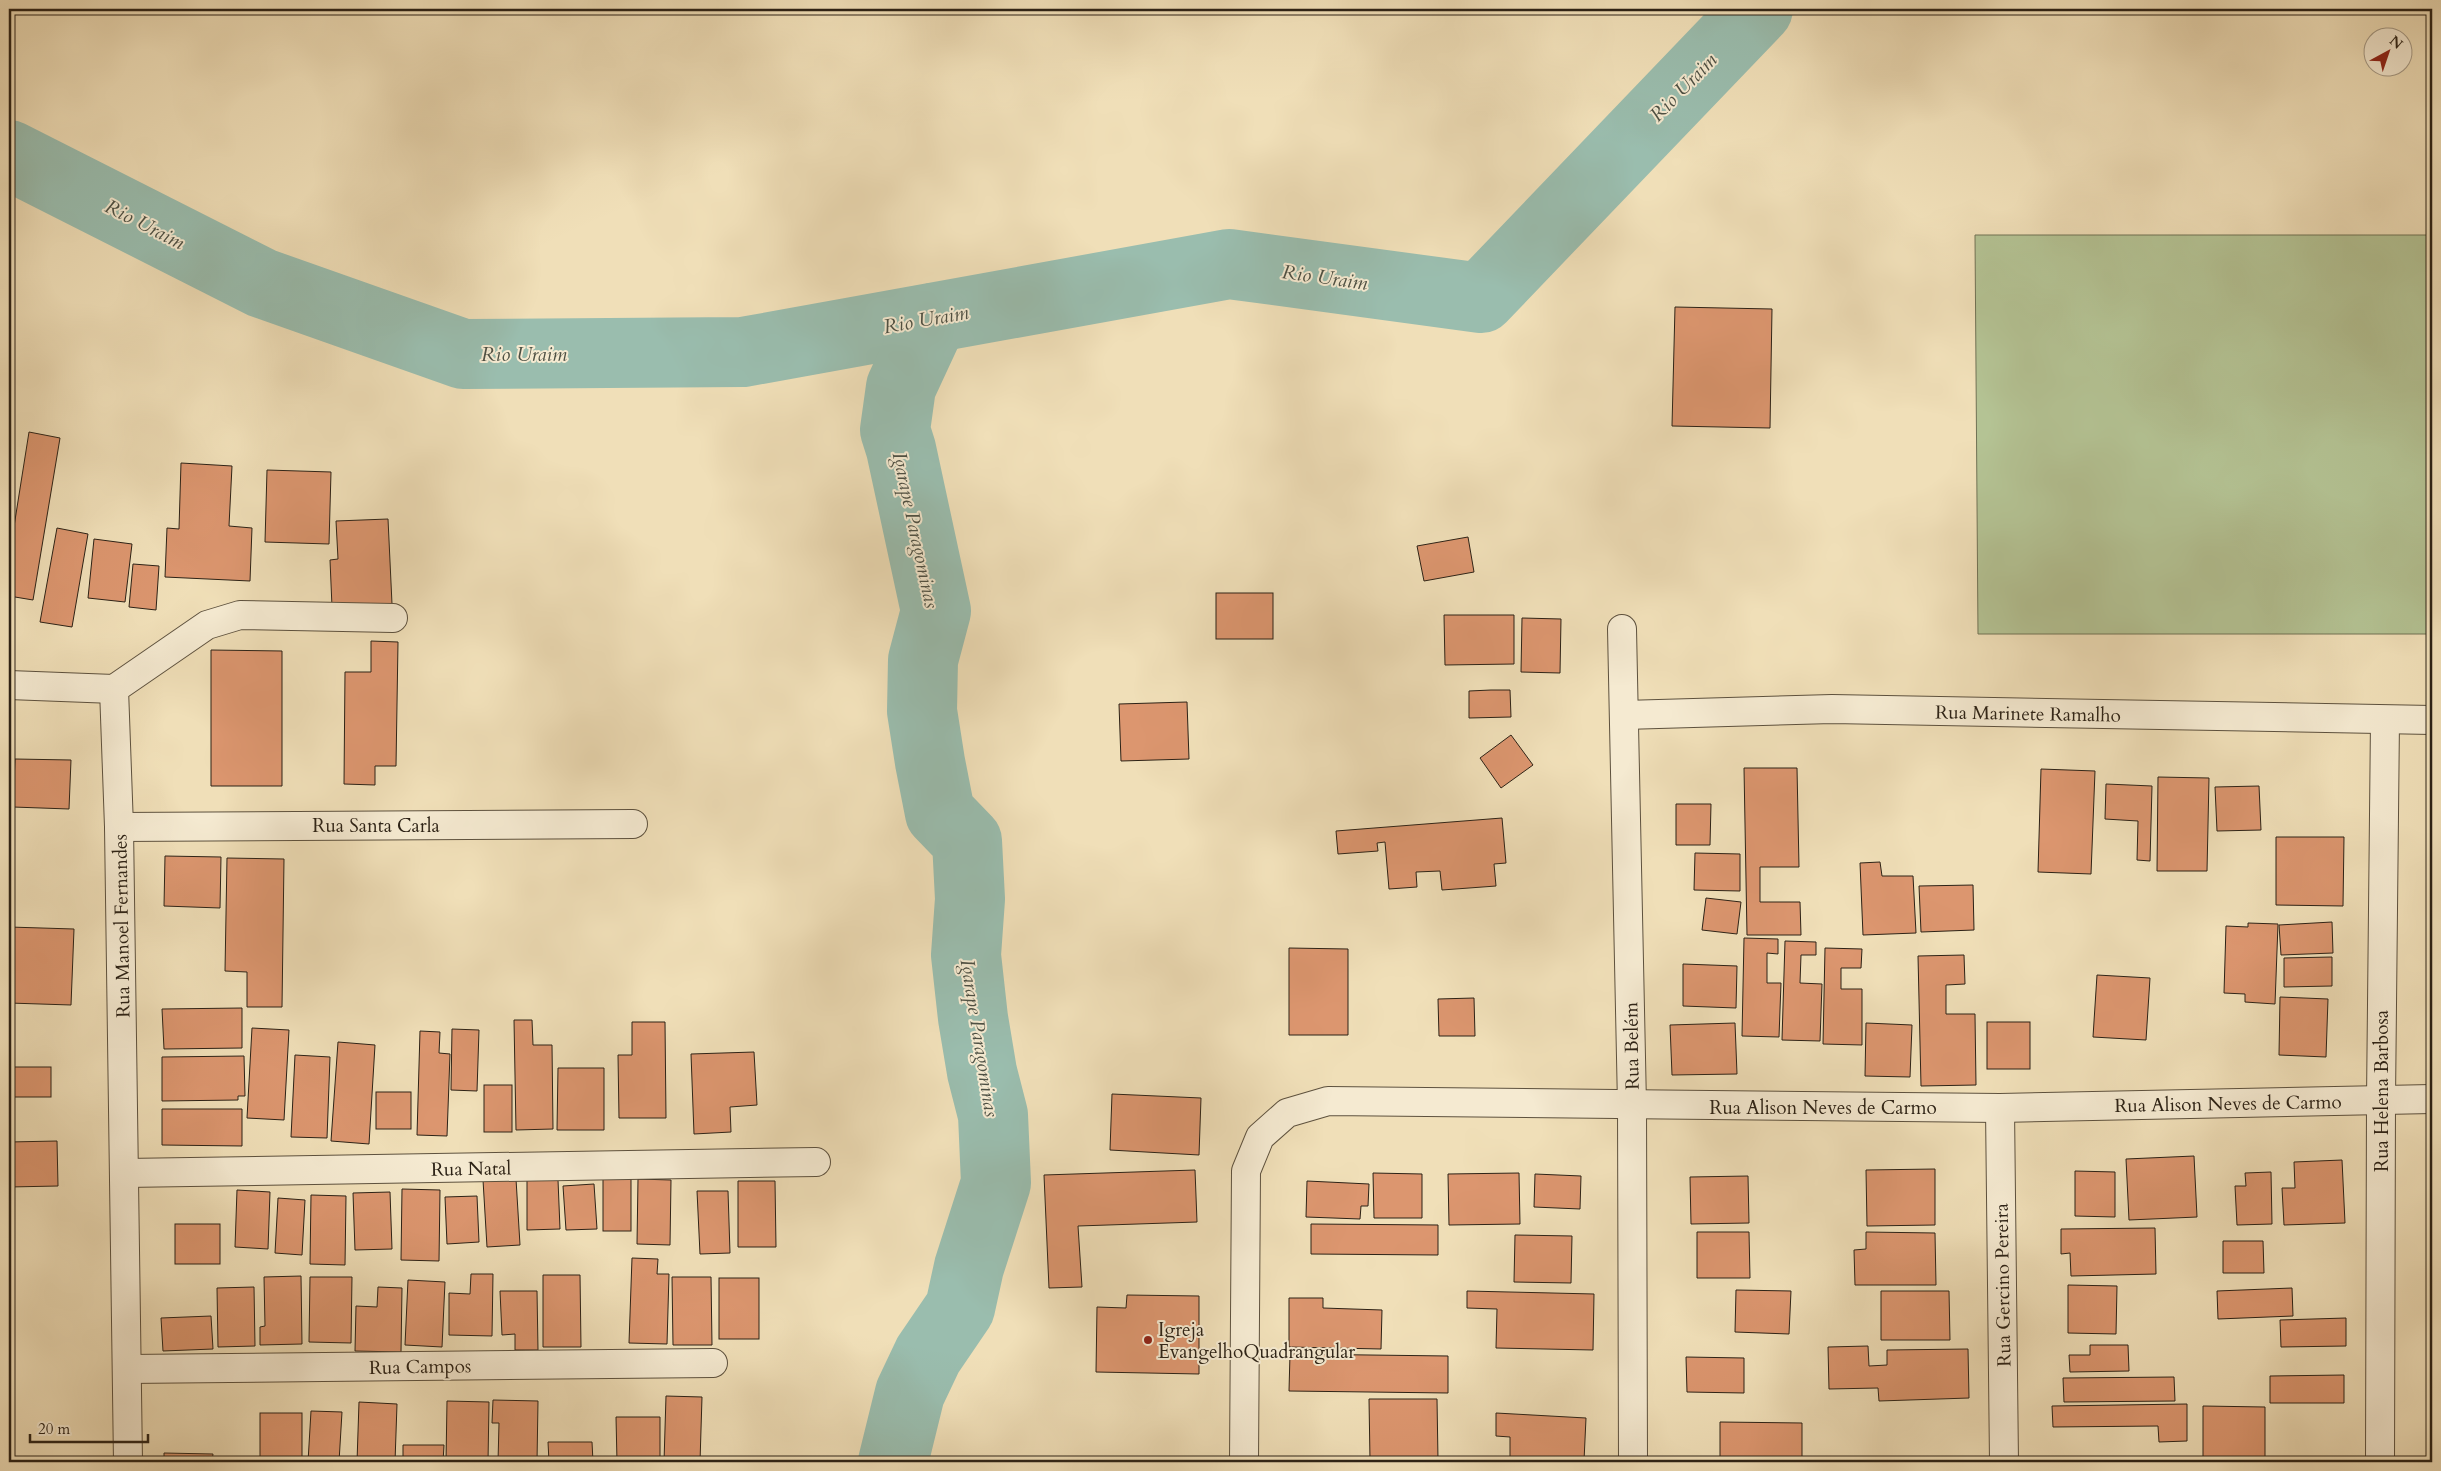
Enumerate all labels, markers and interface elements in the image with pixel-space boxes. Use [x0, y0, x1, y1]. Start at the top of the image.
north arrow [2364, 28, 2414, 78]
text: N [2385, 31, 2407, 54]
water label: Rio Uraim [1644, 47, 1723, 128]
water label: Rio Uraim [100, 193, 189, 256]
water label: Rio Uraim [1280, 258, 1369, 297]
water label: Rio Uraim [881, 299, 971, 340]
water label: Rio Uraim [481, 341, 567, 368]
water label: Igarape Paragominas [886, 449, 945, 611]
street label: Rua Marinete Ramalho [1935, 699, 2121, 729]
street label: Rua Santa Carla [312, 813, 440, 839]
street label: Rua Manoel Fernandes [107, 834, 137, 1018]
water label: Igarape Paragominas [954, 957, 1005, 1119]
street label: Rua Belém [1618, 1001, 1646, 1090]
street label: Rua Helena Barbosa [2369, 1010, 2395, 1172]
street label: Rua Alison Neves de Carmo [2114, 1089, 2342, 1119]
street label: Rua Alison Neves de Carmo [1709, 1095, 1937, 1121]
street label: Rua Natal [431, 1155, 512, 1183]
street label: Rua Gercino Pereira [1989, 1203, 2017, 1367]
place label: Igreja EvangelhoQuadrangular [1158, 1317, 1355, 1365]
marker: Igreja EvangelhoQuadrangular [1142, 1334, 1154, 1346]
street label: Rua Campos [369, 1353, 471, 1381]
scale bar [30, 1411, 148, 1443]
text: 20 m [38, 1419, 70, 1439]

